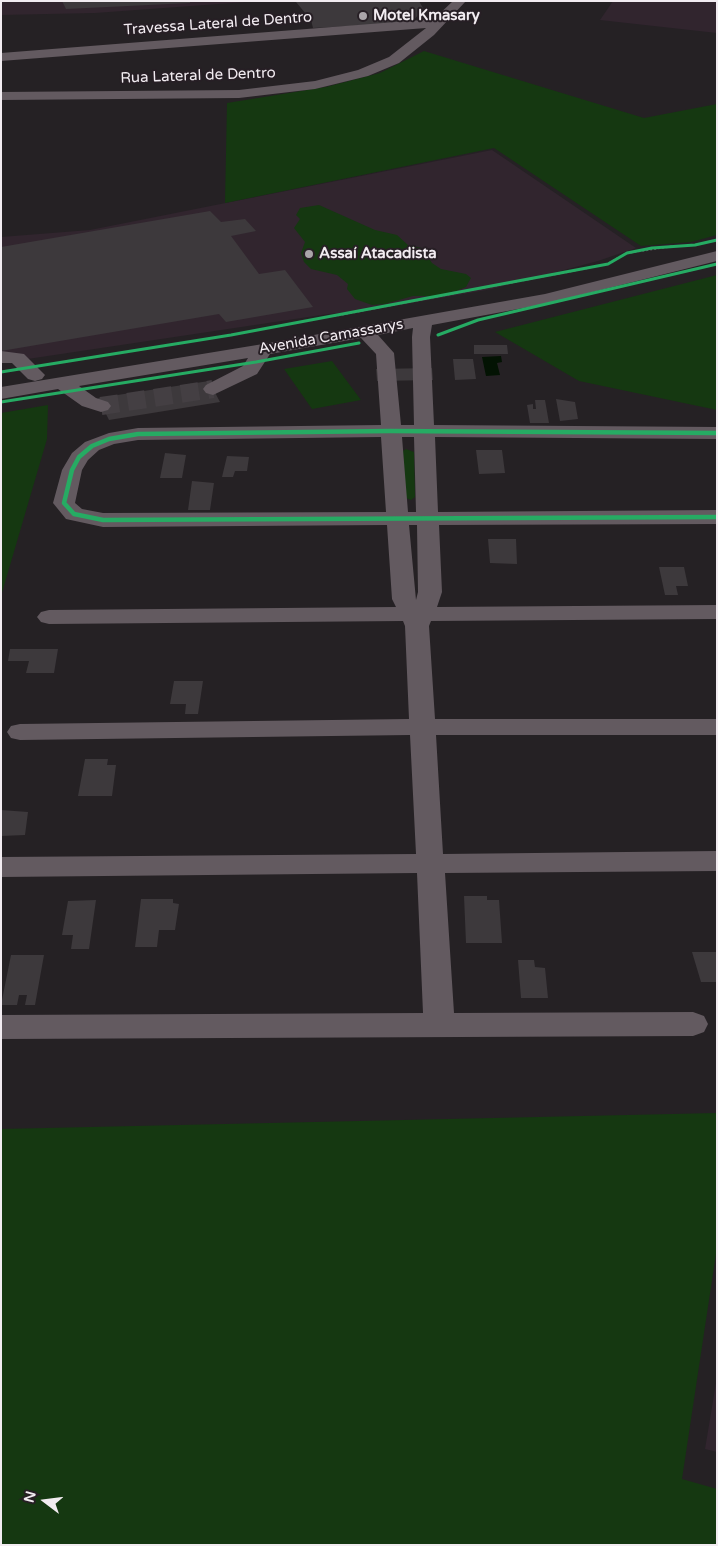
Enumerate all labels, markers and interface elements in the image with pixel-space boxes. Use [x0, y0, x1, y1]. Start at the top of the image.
place label: Motel Kmasary [373, 7, 480, 25]
street label: Travessa Lateral de Dentro [123, 8, 313, 40]
marker: Motel Kmasary [357, 10, 369, 22]
street label: Rua Lateral de Dentro [120, 64, 276, 88]
place label: Assaí Atacadista [319, 245, 437, 263]
marker: Assaí Atacadista [303, 248, 315, 260]
street label: Avenida Camassarys [257, 315, 405, 359]
north arrow [20, 1476, 70, 1526]
text: N [20, 1489, 40, 1505]

